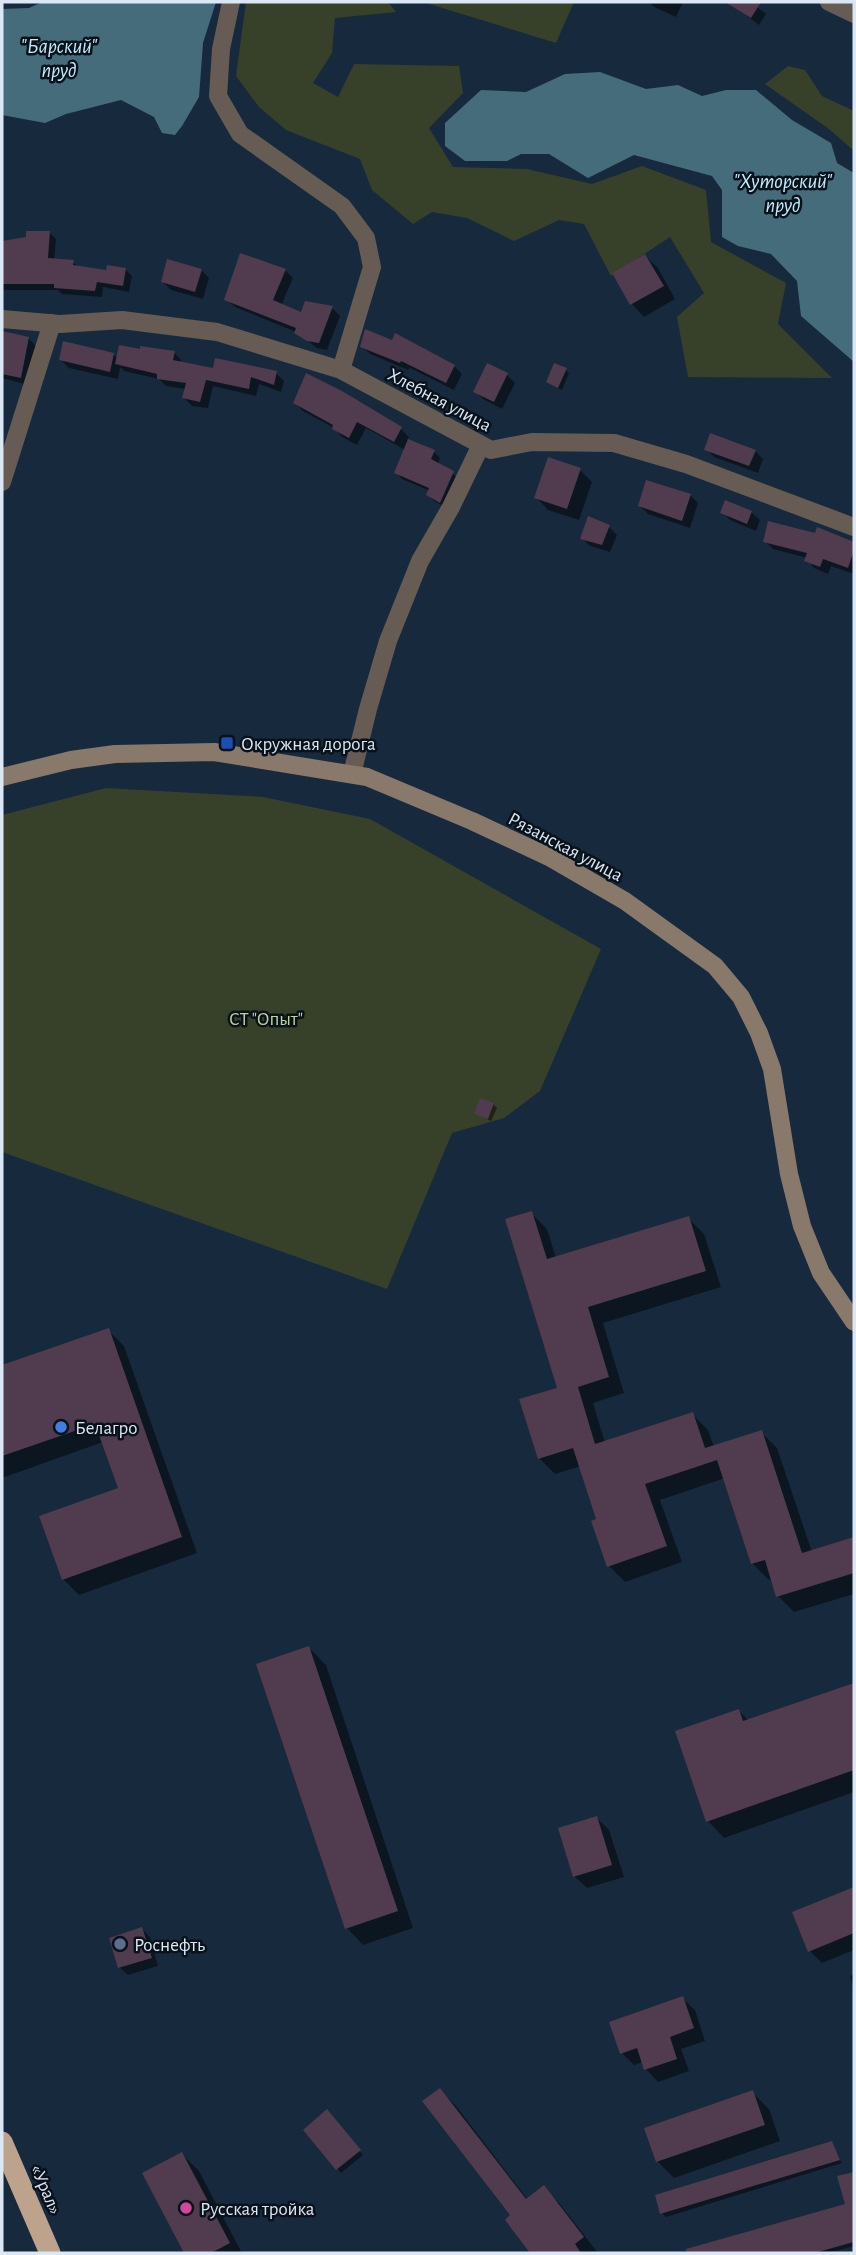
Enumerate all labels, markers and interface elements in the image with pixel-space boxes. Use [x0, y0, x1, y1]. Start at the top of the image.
water label: "Барский" пруд [21, 36, 97, 82]
water label: "Хуторский" пруд [734, 171, 832, 217]
street label: Хлебная улица [384, 365, 494, 436]
marker: Окружная дорога [219, 735, 235, 751]
place label: Окружная дорога [241, 735, 376, 754]
street label: Рязанская улица [505, 809, 626, 886]
park label: СТ "Опыт" [229, 1010, 303, 1029]
marker: Белагро [53, 1419, 69, 1435]
place label: Белагро [75, 1419, 137, 1438]
marker: Роснефть [112, 1936, 128, 1952]
place label: Роснефть [134, 1936, 205, 1955]
street label: «Урал» [27, 2162, 65, 2217]
marker: Русская тройка [178, 2200, 194, 2216]
place label: Русская тройка [200, 2200, 315, 2219]

